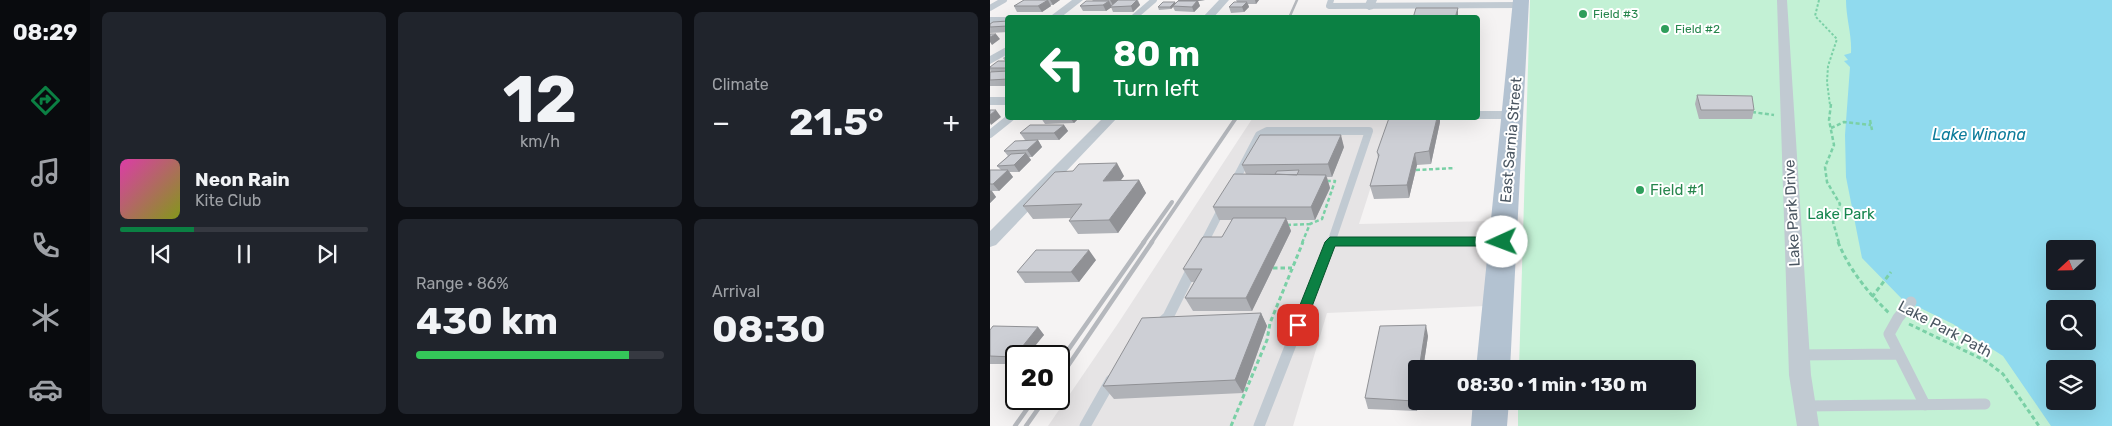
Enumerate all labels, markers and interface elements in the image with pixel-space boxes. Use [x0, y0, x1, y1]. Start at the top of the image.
place label: Field #3 [1593, 7, 1638, 21]
marker: Field #3 [1577, 8, 1589, 20]
text: 08:29 [13, 19, 77, 46]
place label: Field #2 [1675, 22, 1720, 36]
marker: Field #2 [1659, 23, 1671, 35]
text: 80 m [1113, 33, 1200, 75]
icon: left [1030, 35, 1095, 100]
text: 12 [503, 61, 577, 138]
text: Climate [712, 75, 769, 94]
text: Turn left [1113, 75, 1199, 102]
street label: East Sarnia Street [1497, 76, 1525, 203]
icon: directions [28, 83, 63, 118]
text: 21.5° [789, 99, 884, 145]
text: − [712, 106, 730, 139]
text: + [943, 106, 960, 139]
water label: Lake Winona [1932, 125, 2026, 144]
text: km/h [520, 132, 560, 151]
icon: music [28, 155, 63, 190]
street label: Lake Park Drive [1780, 159, 1804, 267]
text: Neon Rain [195, 168, 290, 191]
place label: Field #1 [1650, 181, 1704, 199]
marker: Field #1 [1634, 184, 1646, 196]
text: Kite Club [195, 191, 261, 210]
park label: Lake Park [1807, 205, 1875, 223]
position arrow [1475, 215, 1527, 267]
icon: phone [28, 228, 63, 263]
icon: previous [147, 240, 175, 268]
icon: pause [230, 240, 258, 268]
icon: next [313, 240, 341, 268]
north arrow [2046, 240, 2096, 290]
map controls [2046, 240, 2096, 410]
text: Range · 86% [416, 274, 509, 293]
text: Arrival [712, 282, 760, 301]
street label: Lake Park Path [1895, 297, 1995, 361]
text: 430 km [416, 298, 558, 344]
icon: climate [28, 300, 63, 335]
button: search [2046, 300, 2096, 350]
pin [1277, 304, 1319, 346]
text: 08:30 [712, 306, 826, 352]
icon: arrive [1284, 311, 1312, 339]
speed limit sign: 20 [1005, 345, 1070, 410]
button: layers [2046, 360, 2096, 410]
icon: car [28, 372, 63, 407]
text: 08:30 · 1 min · 130 m [1457, 373, 1647, 396]

